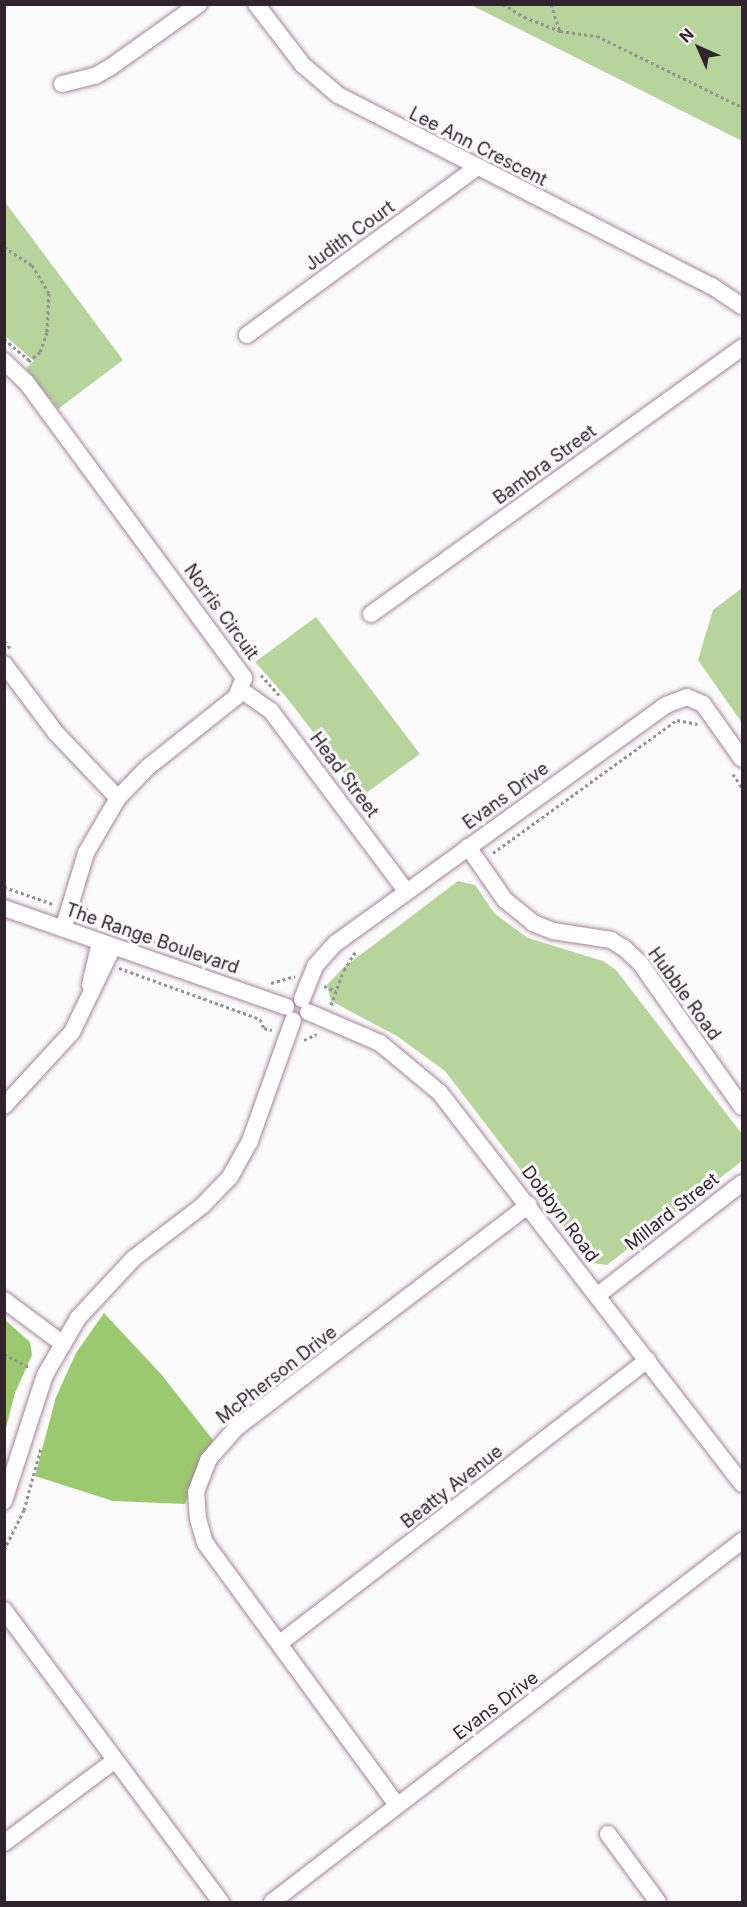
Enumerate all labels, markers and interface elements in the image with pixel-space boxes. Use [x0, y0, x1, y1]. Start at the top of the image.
north arrow [669, 18, 729, 78]
text: N [675, 24, 698, 47]
street label: Lee Ann Crescent [405, 103, 551, 191]
street label: Judith Court [301, 196, 399, 276]
street label: Bambra Street [490, 421, 600, 509]
street label: Norris Circuit [179, 560, 263, 664]
street label: Head Street [305, 728, 383, 822]
street label: Evans Drive [459, 758, 553, 834]
street label: The Range Boulevard [62, 899, 242, 979]
street label: Hubble Road [643, 943, 725, 1045]
street label: Dobbyn Road [517, 1162, 603, 1266]
street label: Millard Street [621, 1169, 723, 1255]
street label: McPherson Drive [213, 1321, 341, 1429]
street label: Beatty Avenue [397, 1441, 507, 1533]
street label: Evans Drive [449, 1667, 543, 1745]

